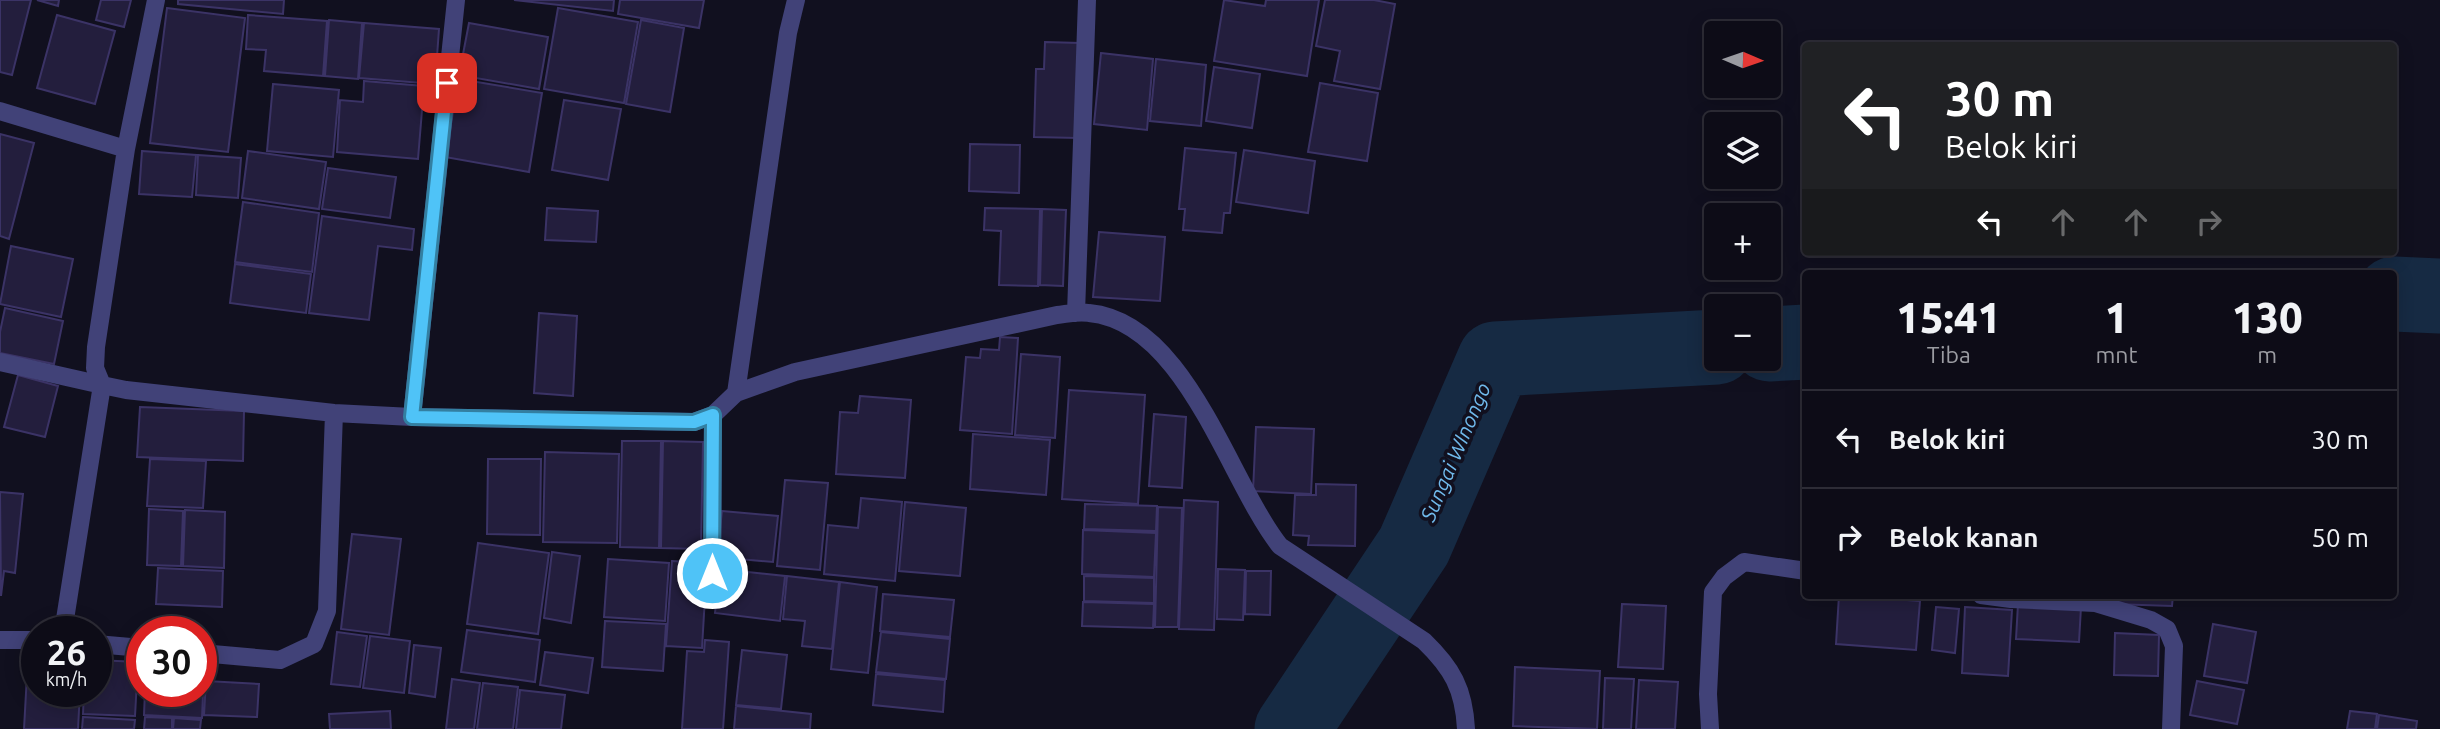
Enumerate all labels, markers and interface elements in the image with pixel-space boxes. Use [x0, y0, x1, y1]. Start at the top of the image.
north arrow [1704, 21, 1782, 98]
map controls [1704, 21, 1781, 371]
pin [417, 53, 477, 113]
icon: arrive [428, 64, 466, 102]
icon: left [1830, 70, 1921, 161]
text: 30 m [1945, 70, 2054, 125]
button: layers [1704, 112, 1781, 189]
text: Belok kiri [1945, 128, 2077, 164]
button: + [1704, 203, 1781, 280]
icon: left [1971, 203, 2009, 241]
icon: ahead [2044, 203, 2082, 241]
icon: ahead [2117, 203, 2155, 241]
icon: right [2190, 203, 2228, 241]
button: − [1704, 294, 1781, 371]
text: 15:41 [1896, 294, 2001, 341]
text: 1 [2105, 294, 2128, 341]
text: 130 [2232, 294, 2303, 341]
text: Tiba [1927, 342, 1971, 367]
text: mnt [2095, 342, 2138, 367]
text: m [2257, 342, 2277, 367]
water label: Sungai WInongo [1415, 379, 1495, 526]
icon: left [1830, 420, 1868, 458]
text: Belok kiri [1889, 425, 2005, 454]
text: 30 m [2311, 425, 2369, 454]
icon: right [1830, 518, 1868, 556]
text: Belok kanan [1889, 523, 2039, 552]
text: 50 m [2311, 523, 2369, 552]
position arrow [675, 536, 749, 610]
speed limit sign: 30 [126, 616, 217, 707]
text: 26 [47, 632, 86, 672]
text: km/h [46, 669, 87, 689]

